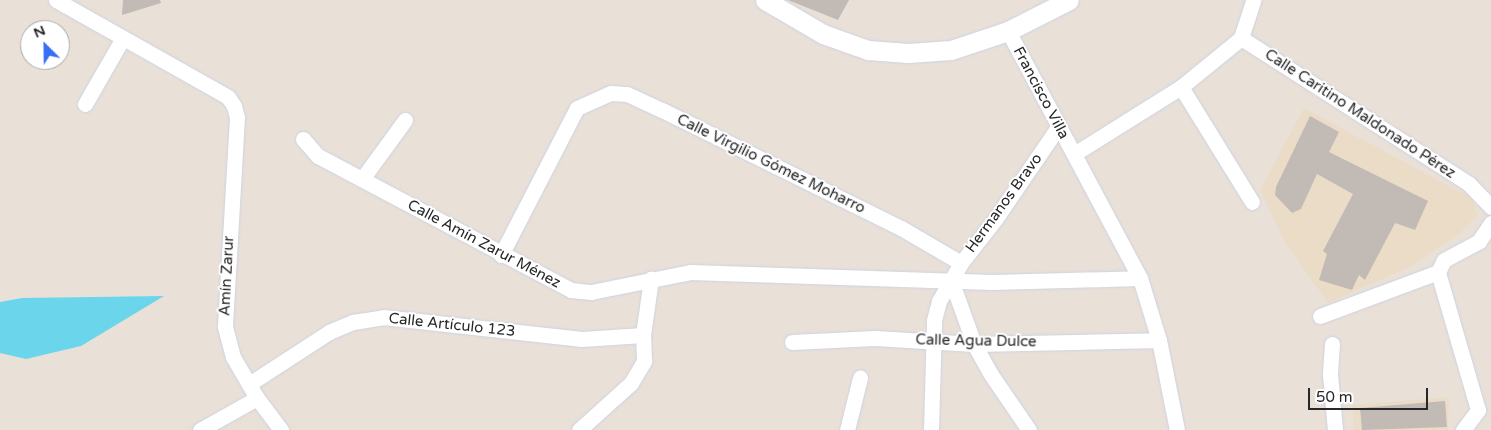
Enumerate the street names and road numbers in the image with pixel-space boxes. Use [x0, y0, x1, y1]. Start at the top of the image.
street label: Francisco Villa [1009, 44, 1073, 142]
street label: Calle Caritino Maldonado Pérez [1261, 46, 1459, 182]
street label: Calle Virgilio Gómez Moharro [674, 110, 868, 218]
street label: Hermanos Bravo [962, 150, 1046, 256]
street label: Calle Amín Zarur Ménez [404, 196, 564, 292]
street label: Amín Zarur [216, 235, 238, 317]
street label: Calle Artículo 123 [388, 309, 516, 341]
street label: Calle Agua Dulce [915, 331, 1037, 351]

